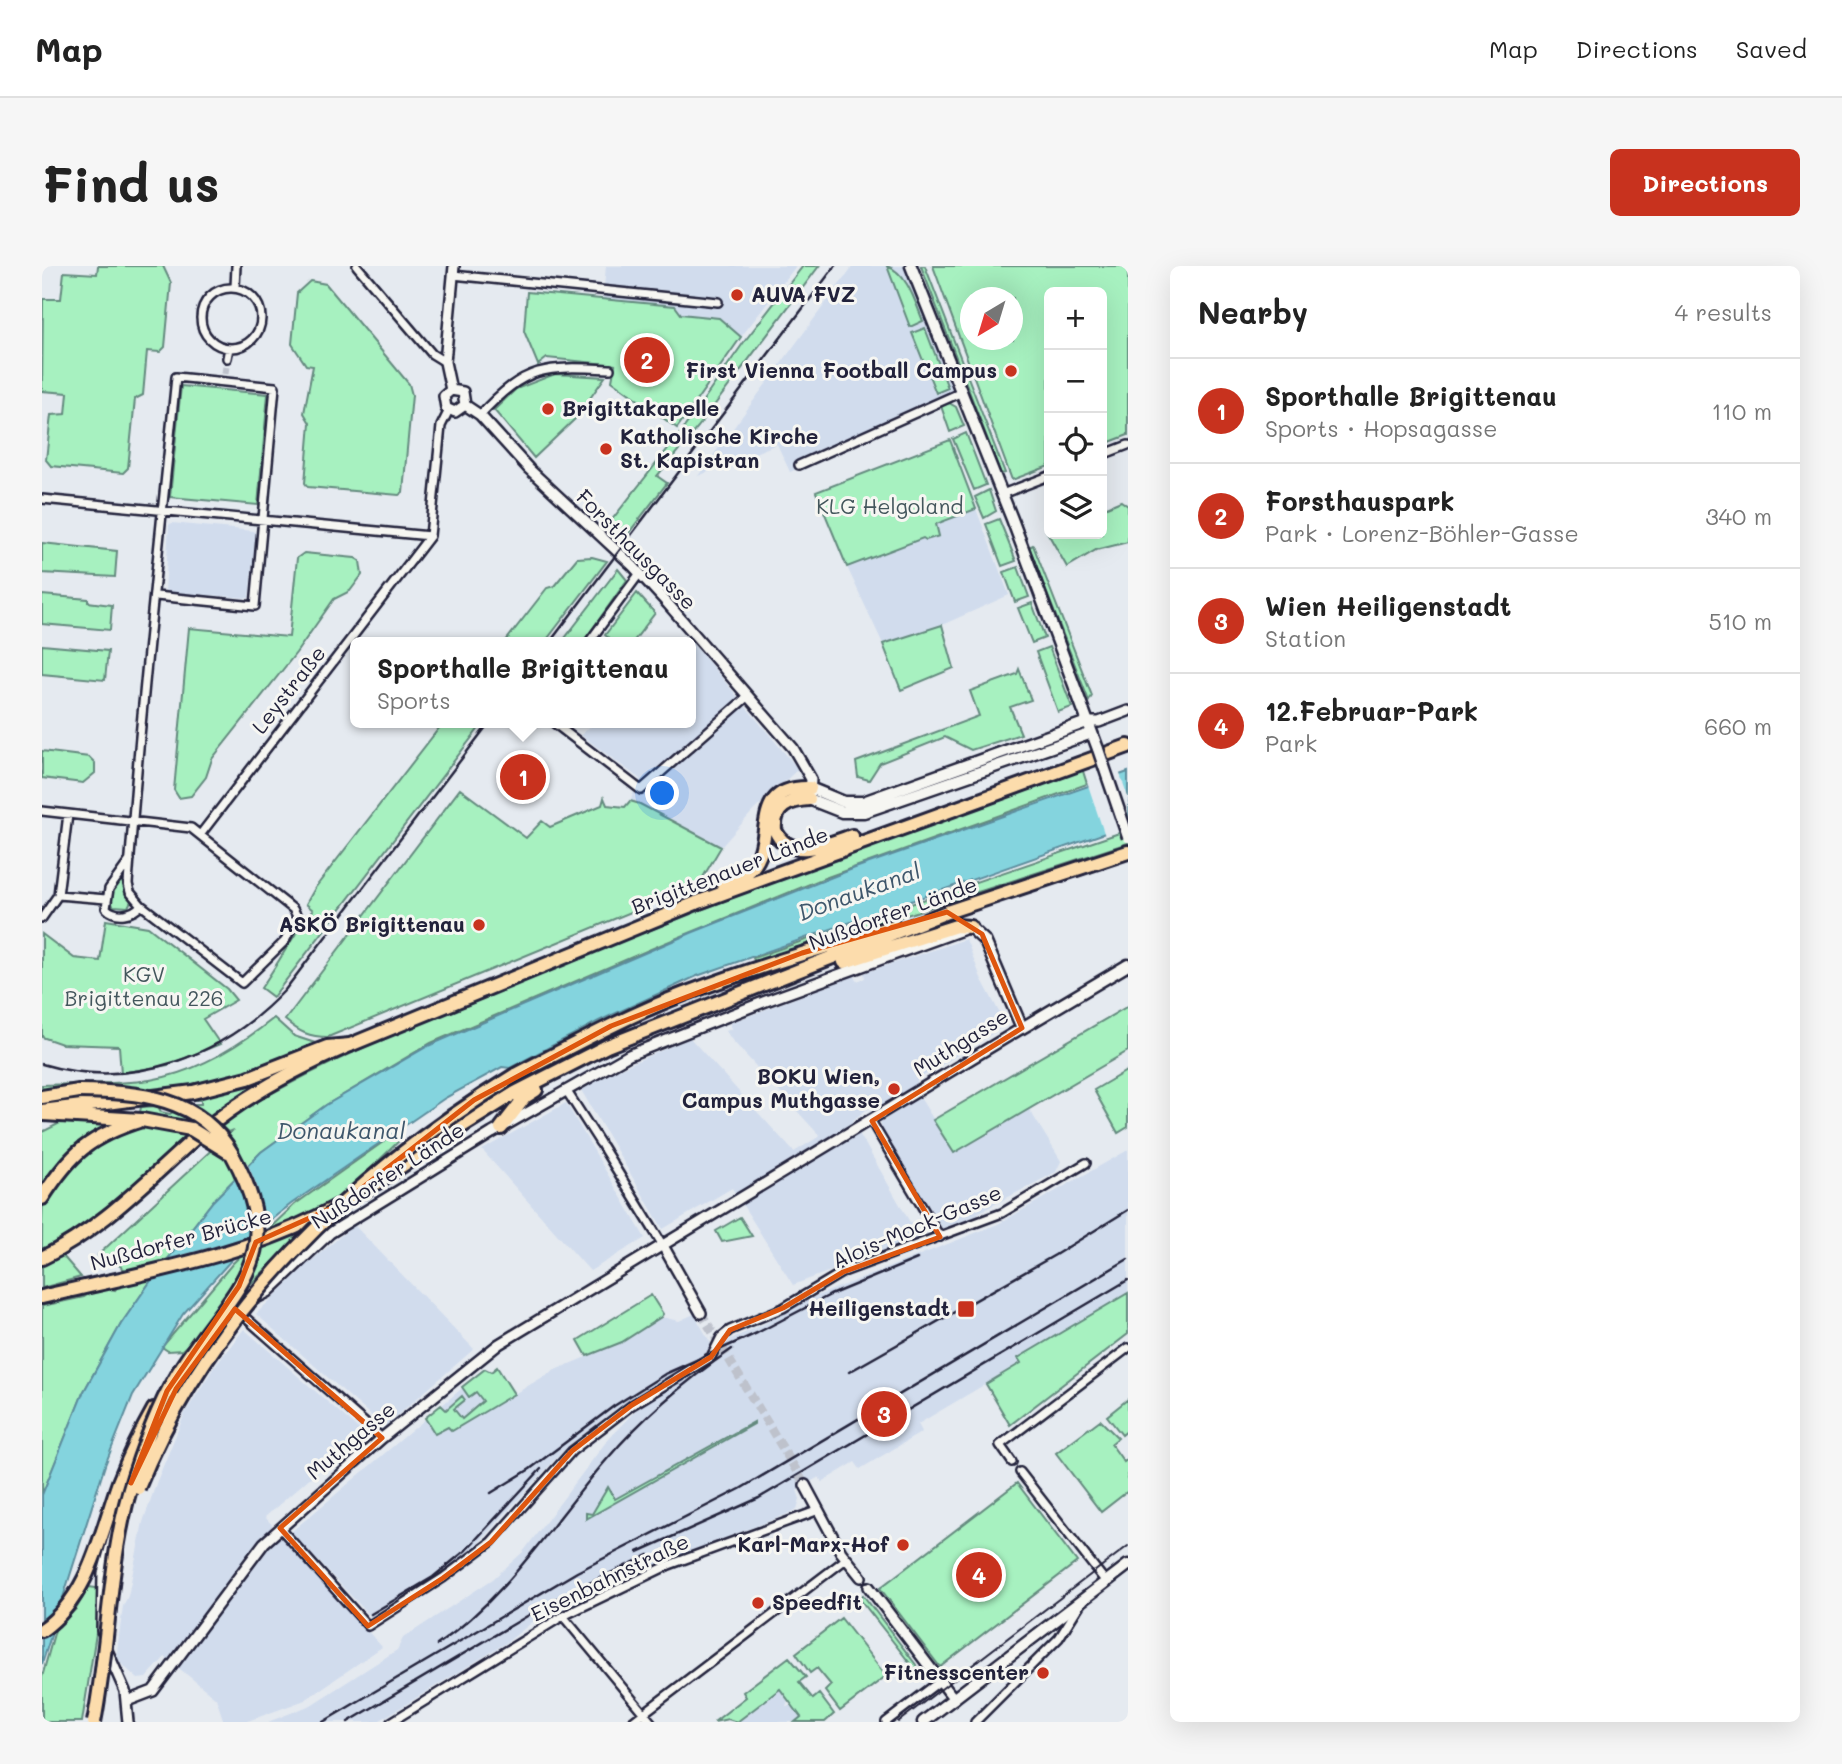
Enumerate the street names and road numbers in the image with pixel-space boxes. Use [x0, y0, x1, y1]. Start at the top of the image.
street label: Forsthausgasse [571, 483, 703, 615]
street label: Leystraße [245, 640, 331, 739]
street label: Brigittenauer Lände [627, 820, 832, 920]
street label: Nußdorfer Lände [805, 870, 980, 956]
street label: Muthgasse [907, 1002, 1013, 1082]
street label: Nußdorfer Lände [306, 1115, 469, 1234]
street label: Alois-Mock-Gasse [828, 1178, 1005, 1273]
street label: Nußdorfer Brücke [87, 1201, 274, 1276]
street label: Muthgasse [300, 1395, 400, 1485]
street label: Eisenbahnstraße [526, 1527, 693, 1627]

